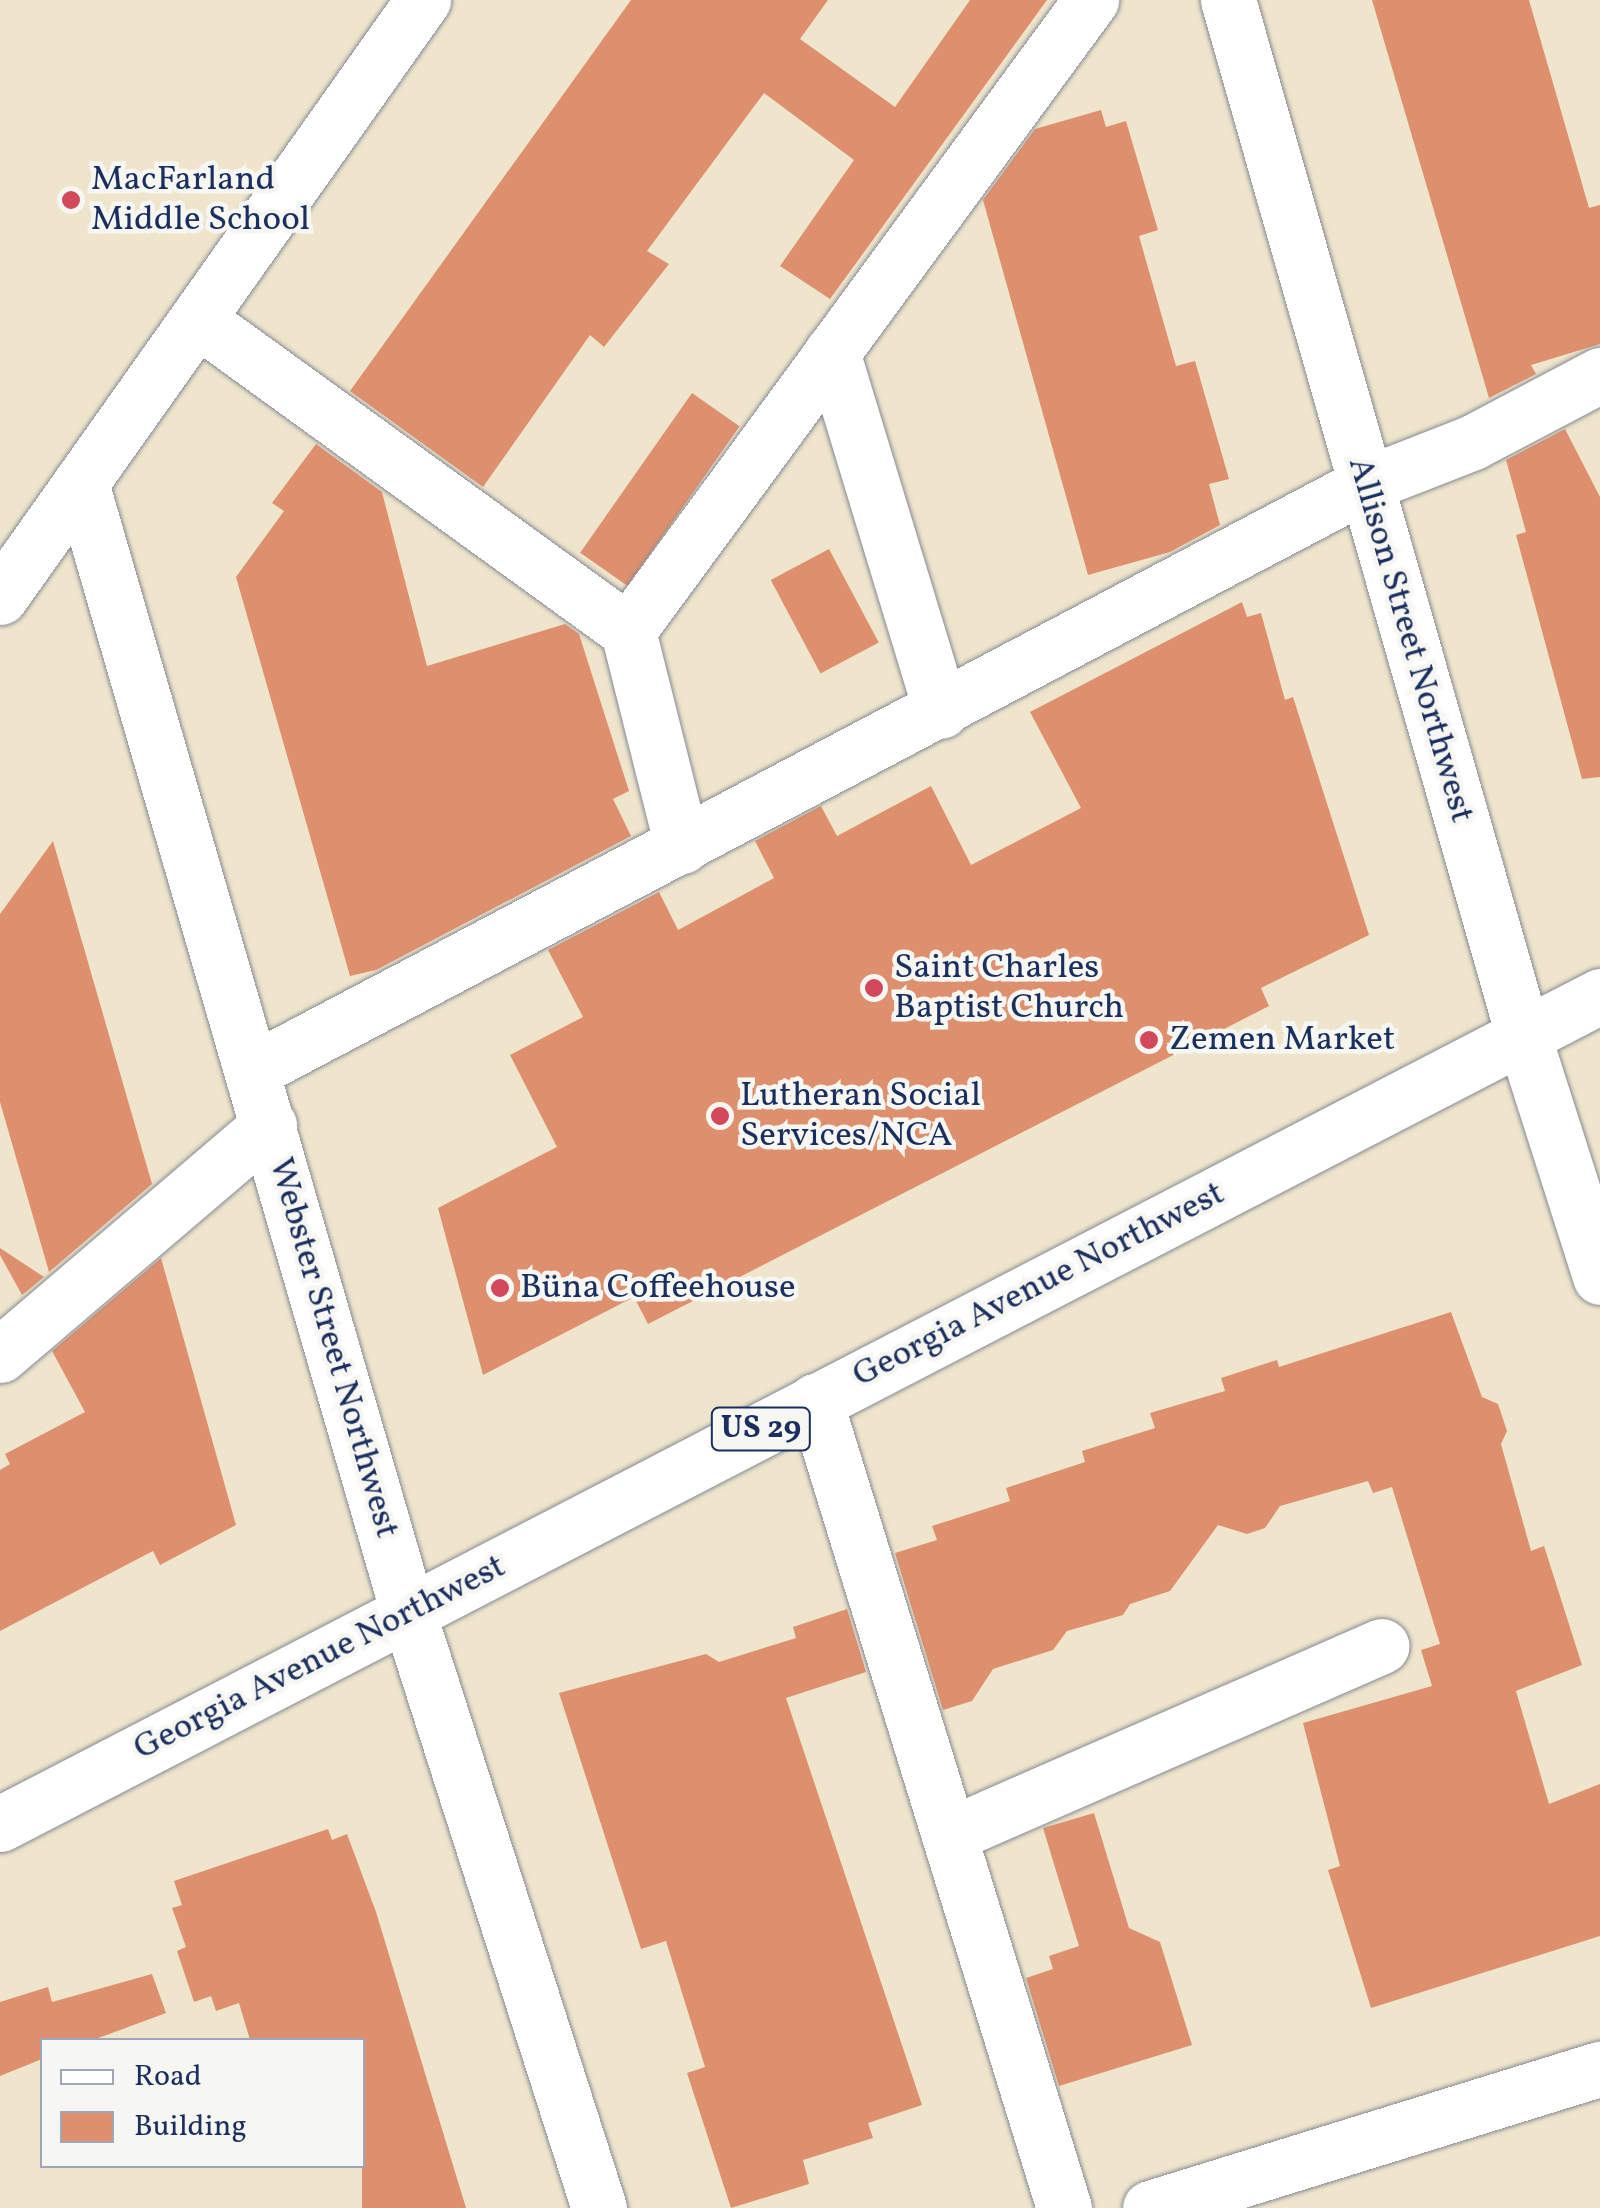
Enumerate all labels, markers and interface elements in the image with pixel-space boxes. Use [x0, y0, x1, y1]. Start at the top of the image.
place label: MacFarland Middle School [91, 159, 310, 241]
marker: MacFarland Middle School [60, 189, 82, 211]
street label: Allison Street Northwest [1338, 453, 1482, 827]
place label: Saint Charles Baptist Church [894, 947, 1124, 1029]
marker: Saint Charles Baptist Church [863, 977, 885, 999]
place label: Zemen Market [1169, 1019, 1395, 1061]
marker: Zemen Market [1138, 1029, 1160, 1051]
place label: Lutheran Social Services/NCA [740, 1075, 981, 1157]
marker: Lutheran Social Services/NCA [709, 1105, 731, 1127]
street label: Webster Street Northwest [259, 1153, 407, 1543]
street label: Georgia Avenue Northwest [846, 1173, 1232, 1397]
place label: Büna Coffeehouse [520, 1267, 796, 1309]
marker: Büna Coffeehouse [489, 1277, 511, 1299]
road number: US 29 [708, 1402, 814, 1456]
street label: Georgia Avenue Northwest [127, 1546, 513, 1770]
legend [40, 2038, 365, 2168]
text: Road [134, 2056, 202, 2098]
text: Building [134, 2106, 247, 2148]

